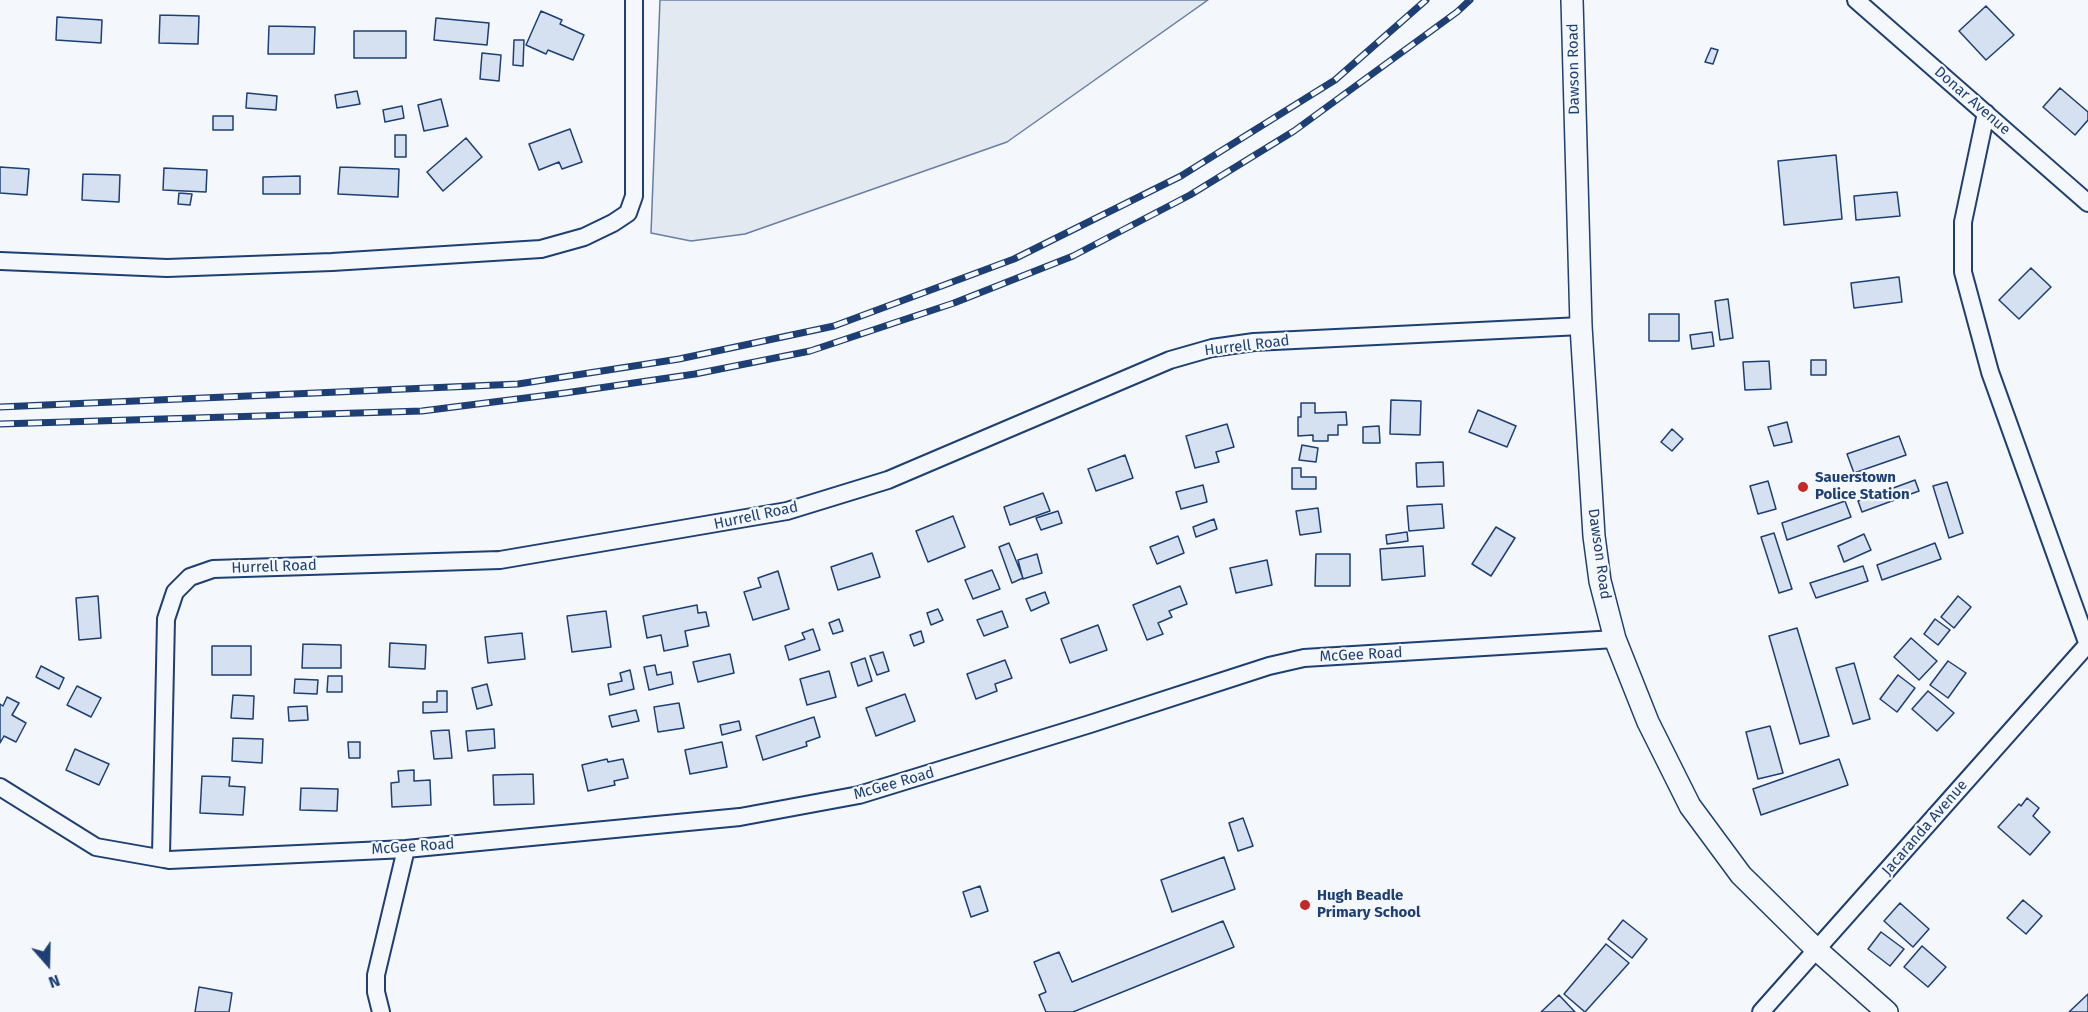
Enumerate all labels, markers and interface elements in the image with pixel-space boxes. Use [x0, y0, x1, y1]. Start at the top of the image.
street label: Dawson Road [1564, 23, 1584, 115]
street label: Donar Avenue [1930, 63, 2014, 139]
street label: Hurrell Road [1203, 332, 1291, 360]
place label: Sauerstown Police Station [1815, 469, 1910, 504]
marker: Sauerstown Police Station [1796, 480, 1810, 494]
street label: Hurrell Road [712, 498, 800, 534]
street label: Dawson Road [1584, 507, 1614, 601]
street label: Hurrell Road [231, 557, 317, 577]
street label: McGee Road [1319, 644, 1403, 666]
street label: McGee Road [852, 764, 936, 804]
street label: Jacaranda Avenue [1879, 776, 1971, 880]
street label: McGee Road [371, 835, 455, 859]
place label: Hugh Beadle Primary School [1317, 887, 1421, 922]
marker: Hugh Beadle Primary School [1298, 898, 1312, 912]
north arrow [18, 934, 78, 994]
text: N [46, 971, 63, 992]

